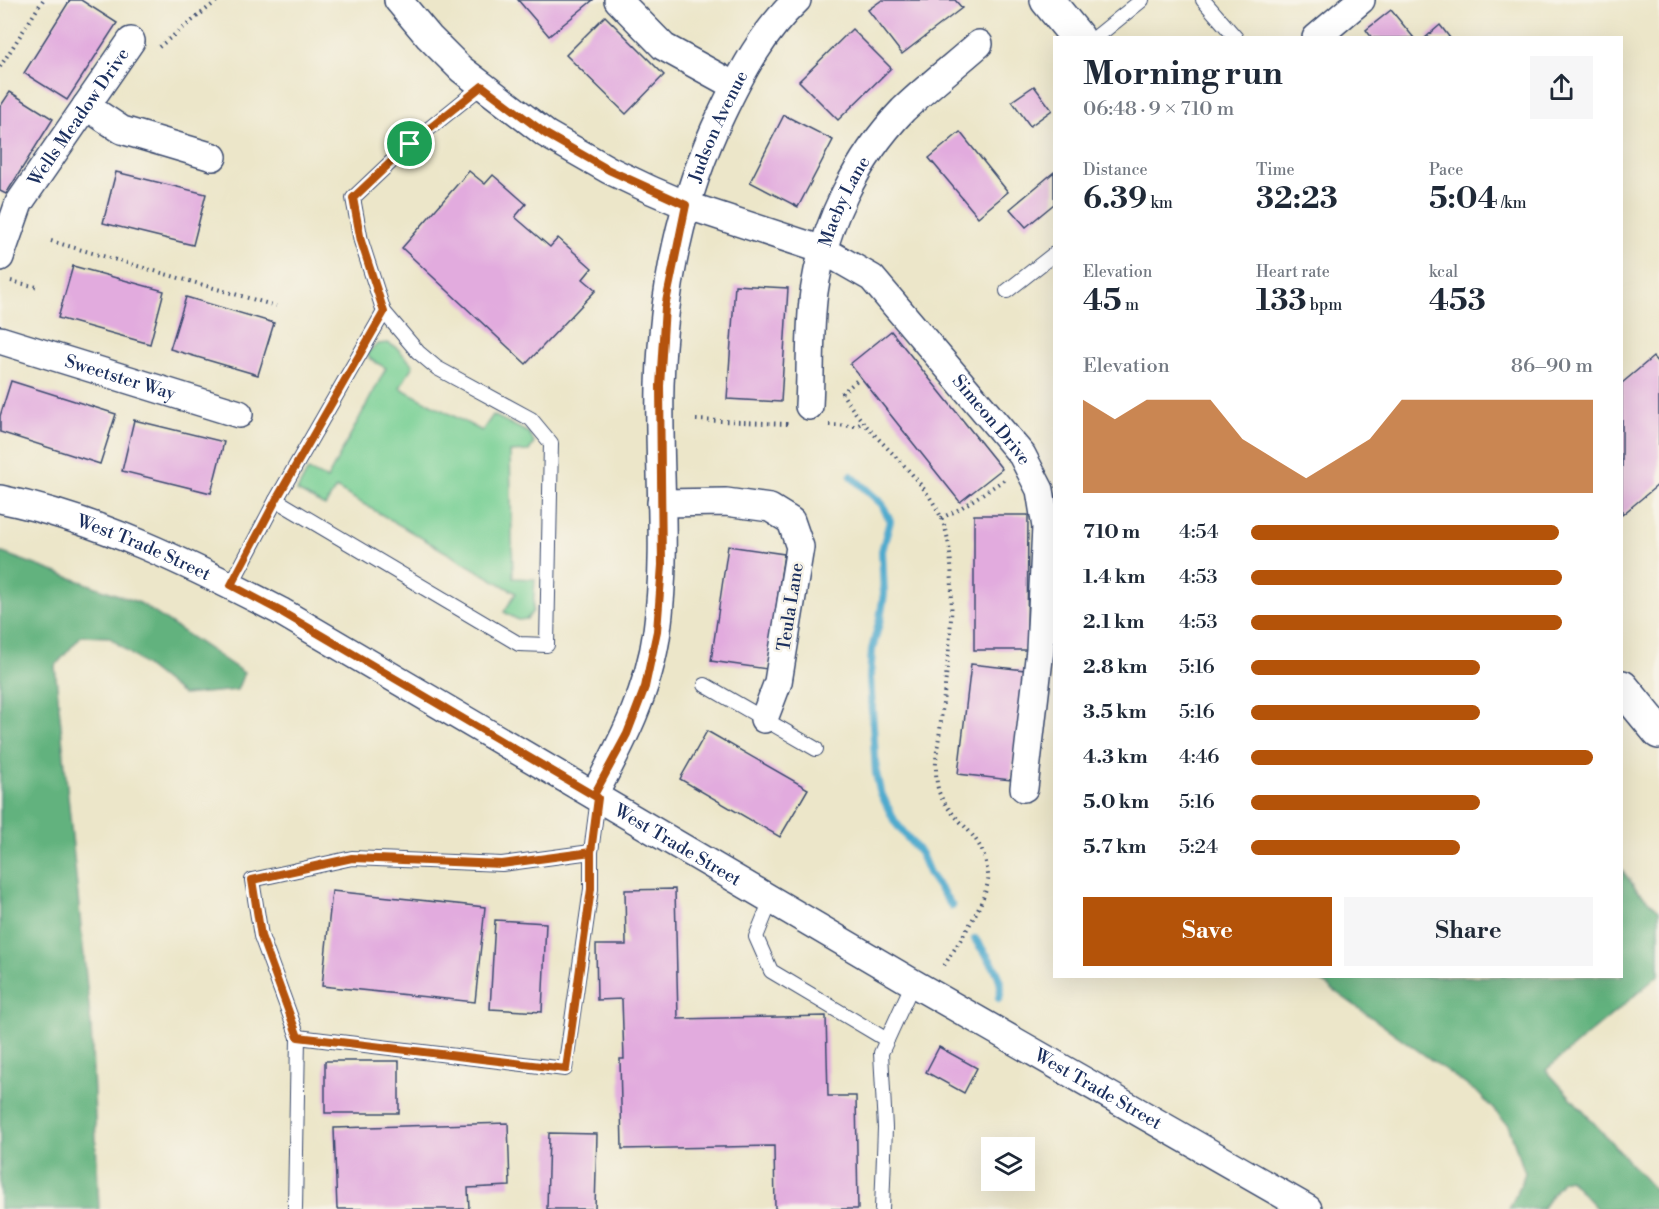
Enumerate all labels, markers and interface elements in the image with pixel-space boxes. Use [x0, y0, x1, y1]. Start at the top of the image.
street label: Wells Meadow Drive [23, 44, 135, 191]
text: Morning run [1083, 54, 1283, 95]
button: share [1530, 56, 1593, 119]
street label: Judson Avenue [683, 67, 753, 186]
text: 06:48 · 9 × 710 m [1083, 97, 1234, 122]
pin [384, 118, 435, 169]
icon: arrive [393, 127, 426, 160]
street label: Maeby Lane [814, 152, 875, 250]
text: Distance [1083, 160, 1148, 180]
text: Time [1256, 160, 1295, 180]
text: Pace [1429, 160, 1463, 180]
text: 6.39 [1083, 180, 1147, 218]
text: 32:23 [1256, 180, 1338, 218]
text: 5:04 [1429, 180, 1498, 218]
text: km [1147, 193, 1173, 213]
text: /km [1498, 193, 1526, 213]
text: Elevation [1083, 262, 1152, 282]
text: Heart rate [1256, 262, 1330, 282]
text: kcal [1429, 262, 1458, 282]
text: 45 [1083, 282, 1122, 320]
text: 133 [1256, 282, 1307, 320]
text: 453 [1429, 282, 1486, 320]
text: m [1122, 295, 1139, 315]
text: bpm [1307, 295, 1342, 315]
street label: Sweetster Way [62, 350, 179, 406]
text: Elevation [1083, 354, 1170, 379]
text: 86–90 m [1511, 354, 1593, 379]
street label: Simeon Drive [947, 370, 1036, 469]
street label: West Trade Street [73, 509, 215, 586]
text: 710 m [1083, 520, 1140, 545]
text: 4:54 [1179, 520, 1219, 545]
street label: Teula Lane [772, 561, 809, 653]
text: 1.4 km [1083, 565, 1145, 590]
text: 4:53 [1179, 565, 1217, 590]
text: 2.1 km [1083, 610, 1145, 635]
text: 4:53 [1179, 610, 1217, 635]
text: 2.8 km [1083, 655, 1147, 680]
text: 5:16 [1179, 655, 1215, 680]
text: 3.5 km [1083, 700, 1147, 725]
text: 5:16 [1179, 700, 1215, 725]
text: 4.3 km [1083, 745, 1148, 770]
text: 4:46 [1179, 745, 1219, 770]
text: 5.0 km [1083, 790, 1149, 815]
text: 5:16 [1179, 790, 1215, 815]
street label: West Trade Street [609, 799, 746, 892]
text: 5.7 km [1083, 835, 1146, 860]
text: 5:24 [1179, 835, 1218, 860]
button: Save [1083, 897, 1332, 966]
button: Share [1344, 897, 1593, 966]
street label: West Trade Street [1029, 1043, 1166, 1135]
map controls [981, 1137, 1035, 1191]
button: layers [981, 1137, 1035, 1191]

